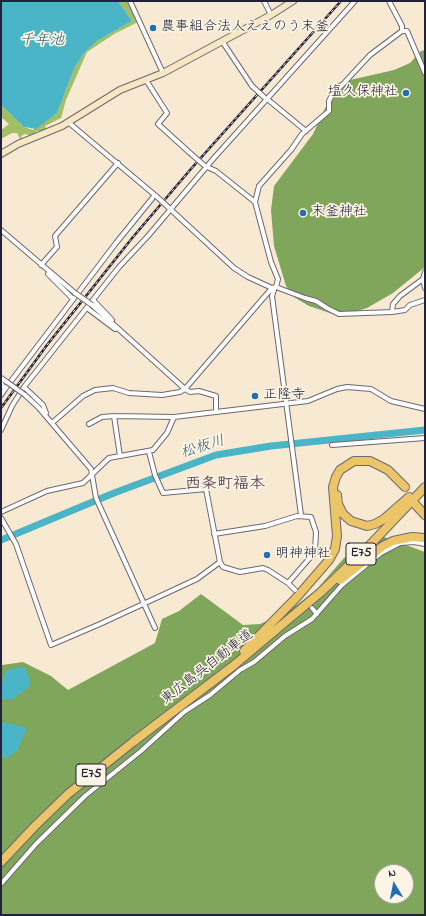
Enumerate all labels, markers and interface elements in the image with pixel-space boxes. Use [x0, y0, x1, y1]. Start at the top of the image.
place label: 農事組合法人ええのう末釜 [161, 20, 329, 36]
marker: 農事組合法人ええのう末釜 [148, 23, 158, 33]
water label: 千年池 [20, 33, 64, 51]
place label: 塩久保神社 [328, 85, 398, 101]
marker: 塩久保神社 [401, 88, 411, 98]
place label: 末釜神社 [311, 205, 367, 221]
marker: 末釜神社 [298, 208, 308, 218]
place label: 正隆寺 [263, 388, 305, 404]
marker: 正隆寺 [250, 391, 260, 401]
water label: 松板川 [179, 433, 227, 463]
district label: 西条町福本 [185, 475, 265, 495]
road number: E75 [346, 543, 376, 565]
place label: 明神神社 [275, 547, 331, 563]
marker: 明神神社 [262, 550, 272, 560]
street label: 東広島呉自動車道 [159, 627, 257, 709]
road number: E75 [76, 764, 106, 786]
north arrow [374, 864, 414, 904]
text: N [387, 865, 397, 882]

